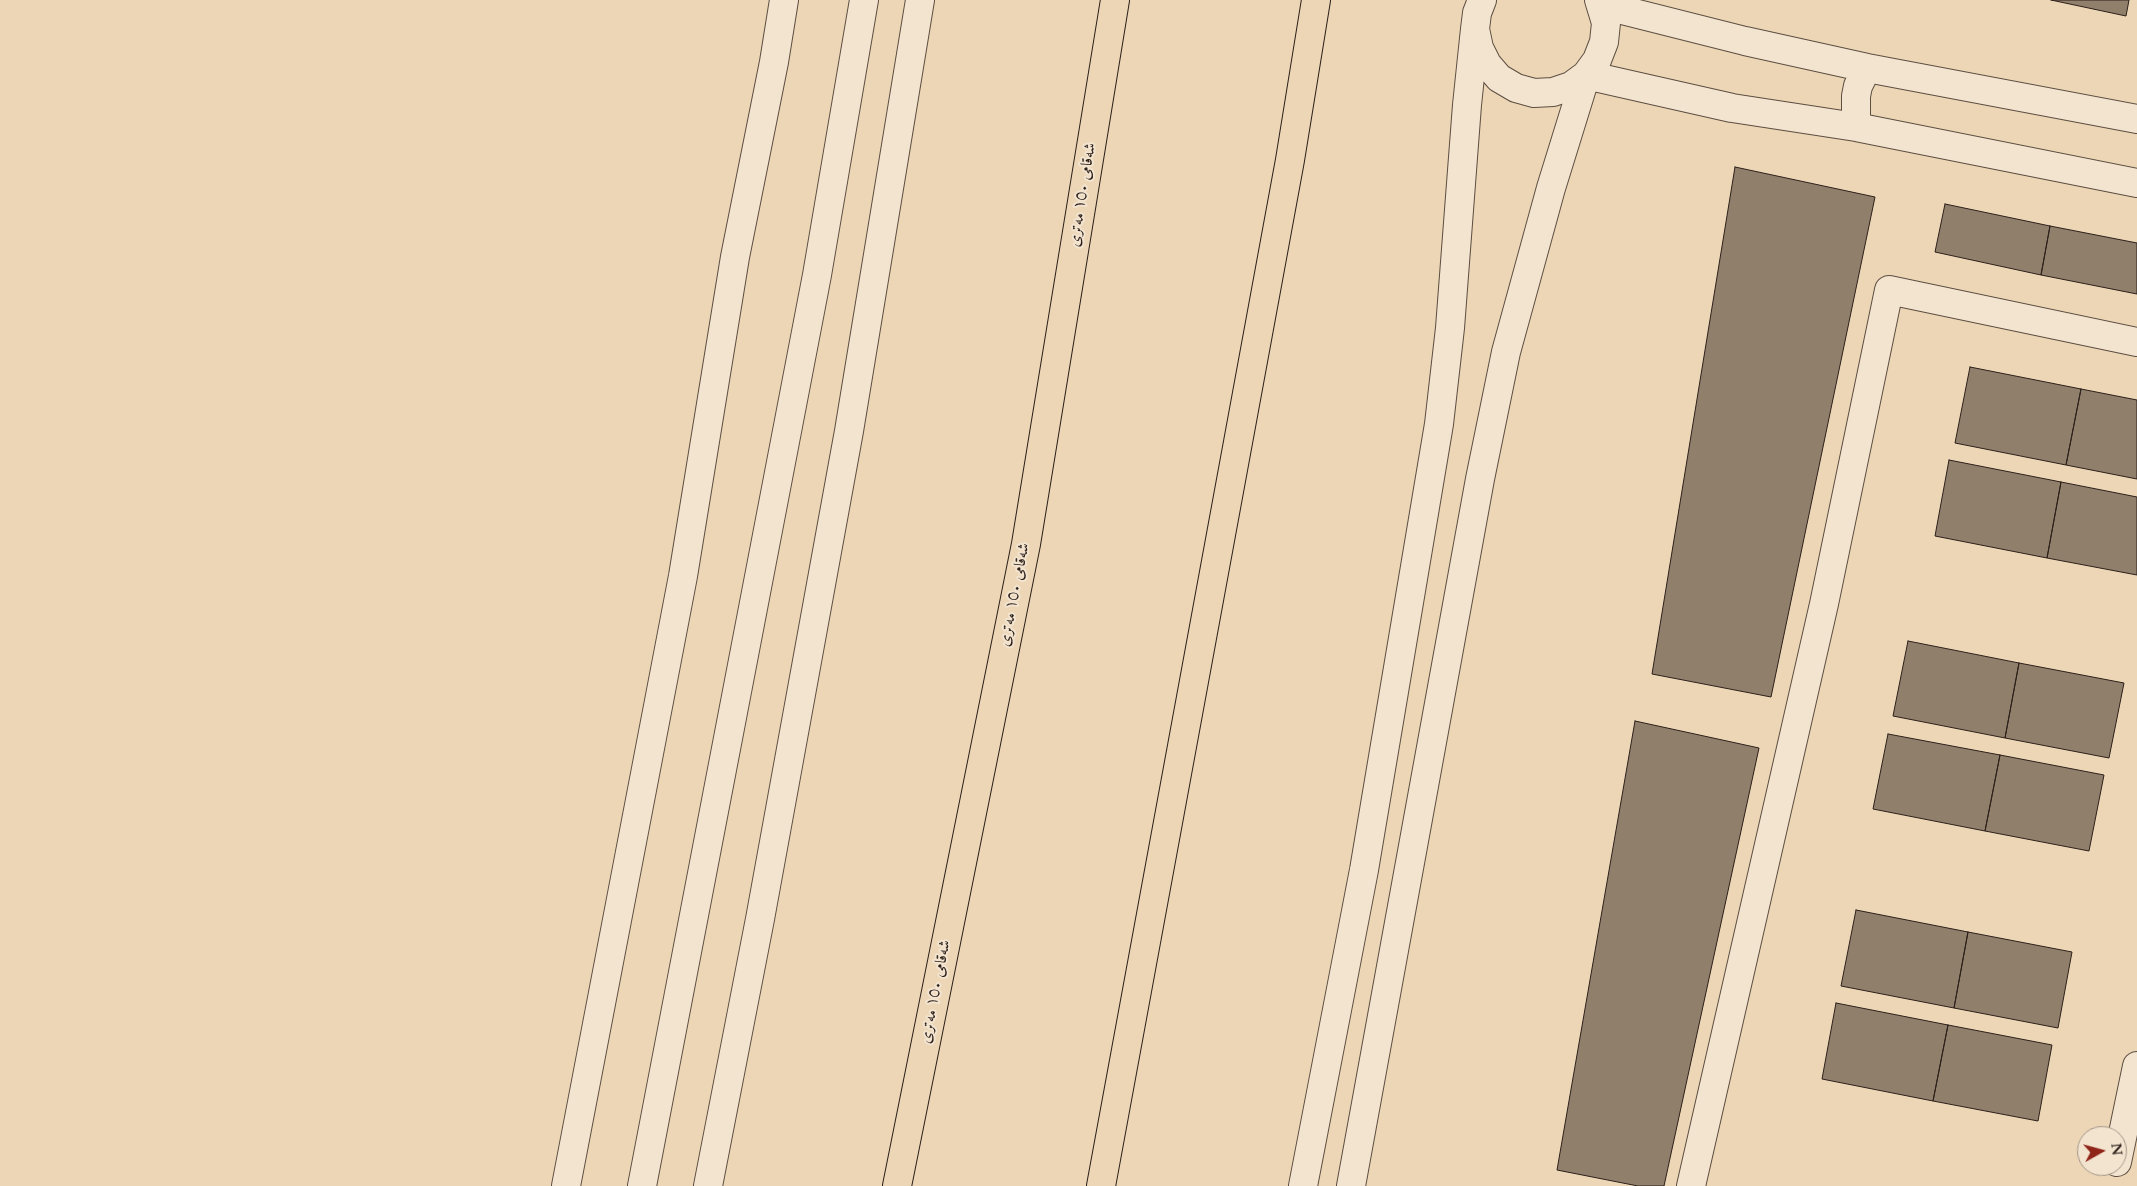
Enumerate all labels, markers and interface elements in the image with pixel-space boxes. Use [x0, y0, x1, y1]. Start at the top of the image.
street label: شەقامی ١٥٠ مەتری [1065, 142, 1101, 248]
street label: شەقامی ١٥٠ مەتری [996, 542, 1034, 648]
street label: شەقامی ١٥٠ مەتری [917, 939, 955, 1045]
north arrow [2077, 1126, 2127, 1176]
text: N [2106, 1142, 2127, 1156]

